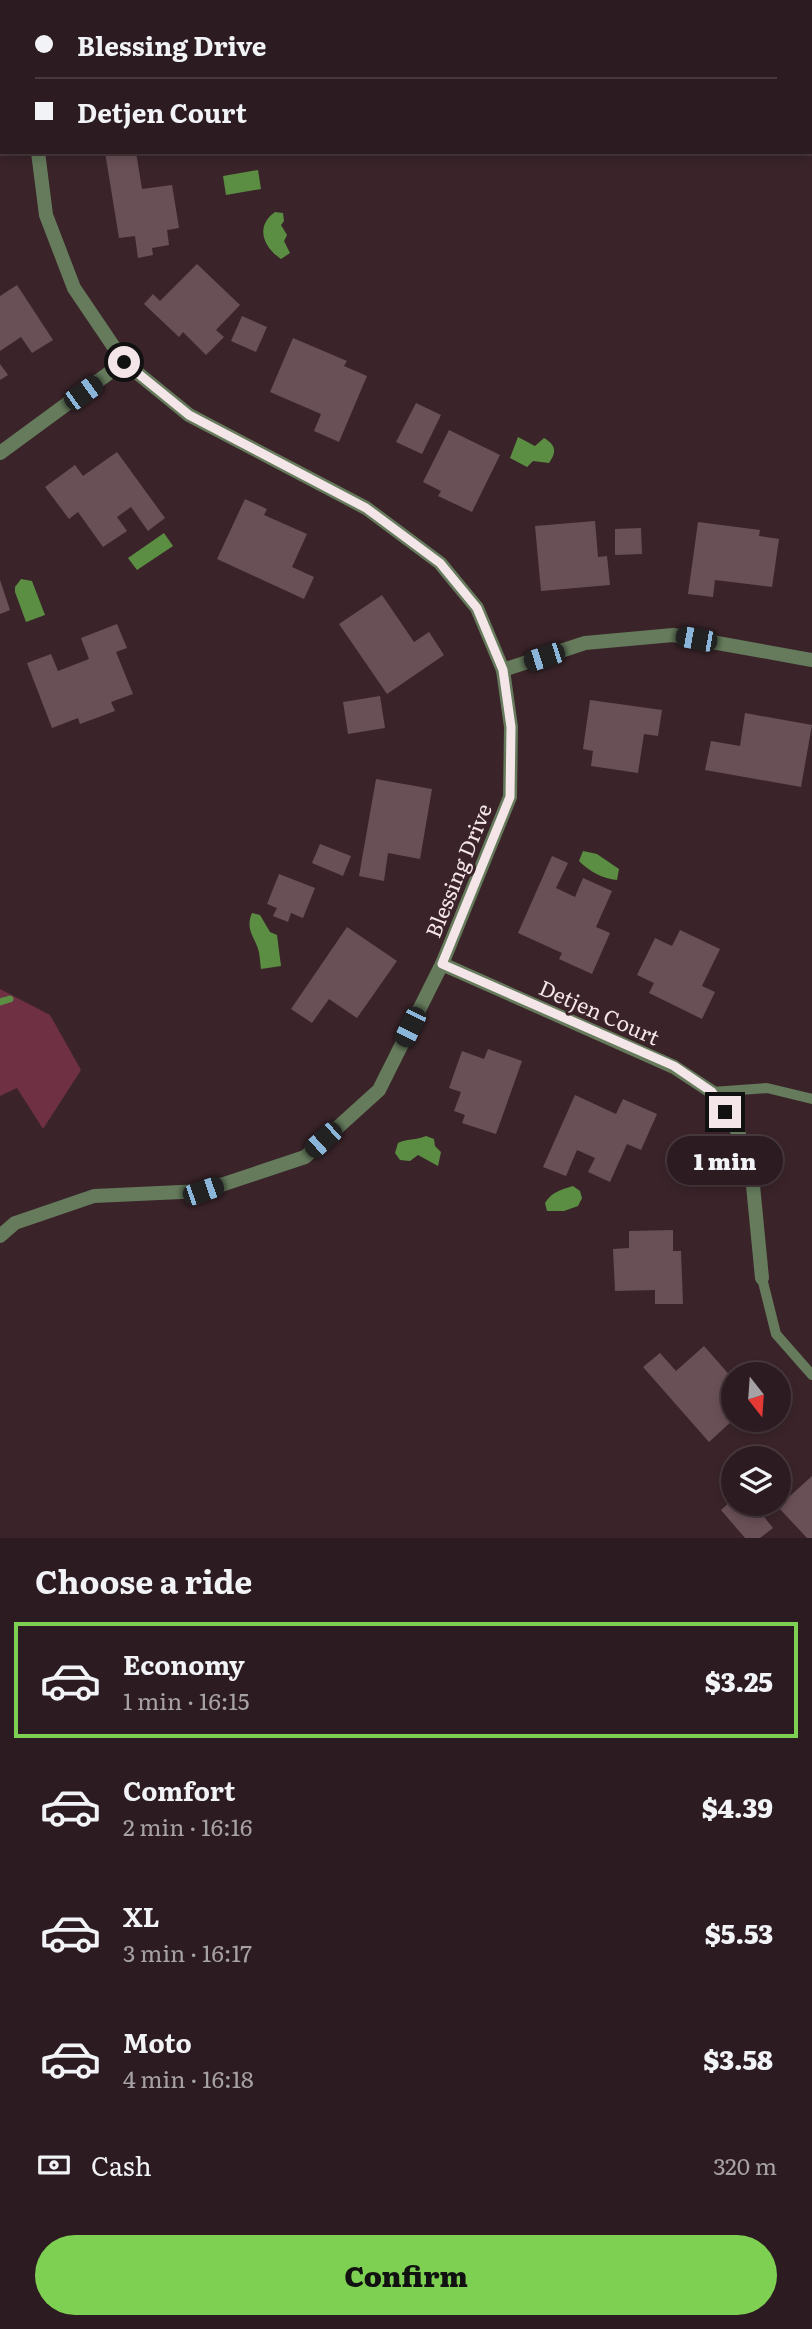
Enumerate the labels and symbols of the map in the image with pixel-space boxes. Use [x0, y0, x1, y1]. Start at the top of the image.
route start [108, 346, 140, 378]
car [60, 372, 107, 414]
car [674, 625, 719, 653]
car [521, 641, 568, 673]
street label: Blessing Drive [416, 798, 498, 942]
street label: Detjen Court [535, 971, 666, 1052]
car [392, 1004, 429, 1050]
route end [709, 1096, 741, 1128]
car [301, 1118, 346, 1162]
callout: 1 min [667, 1136, 783, 1186]
car [180, 1174, 227, 1208]
north arrow [721, 1362, 791, 1432]

